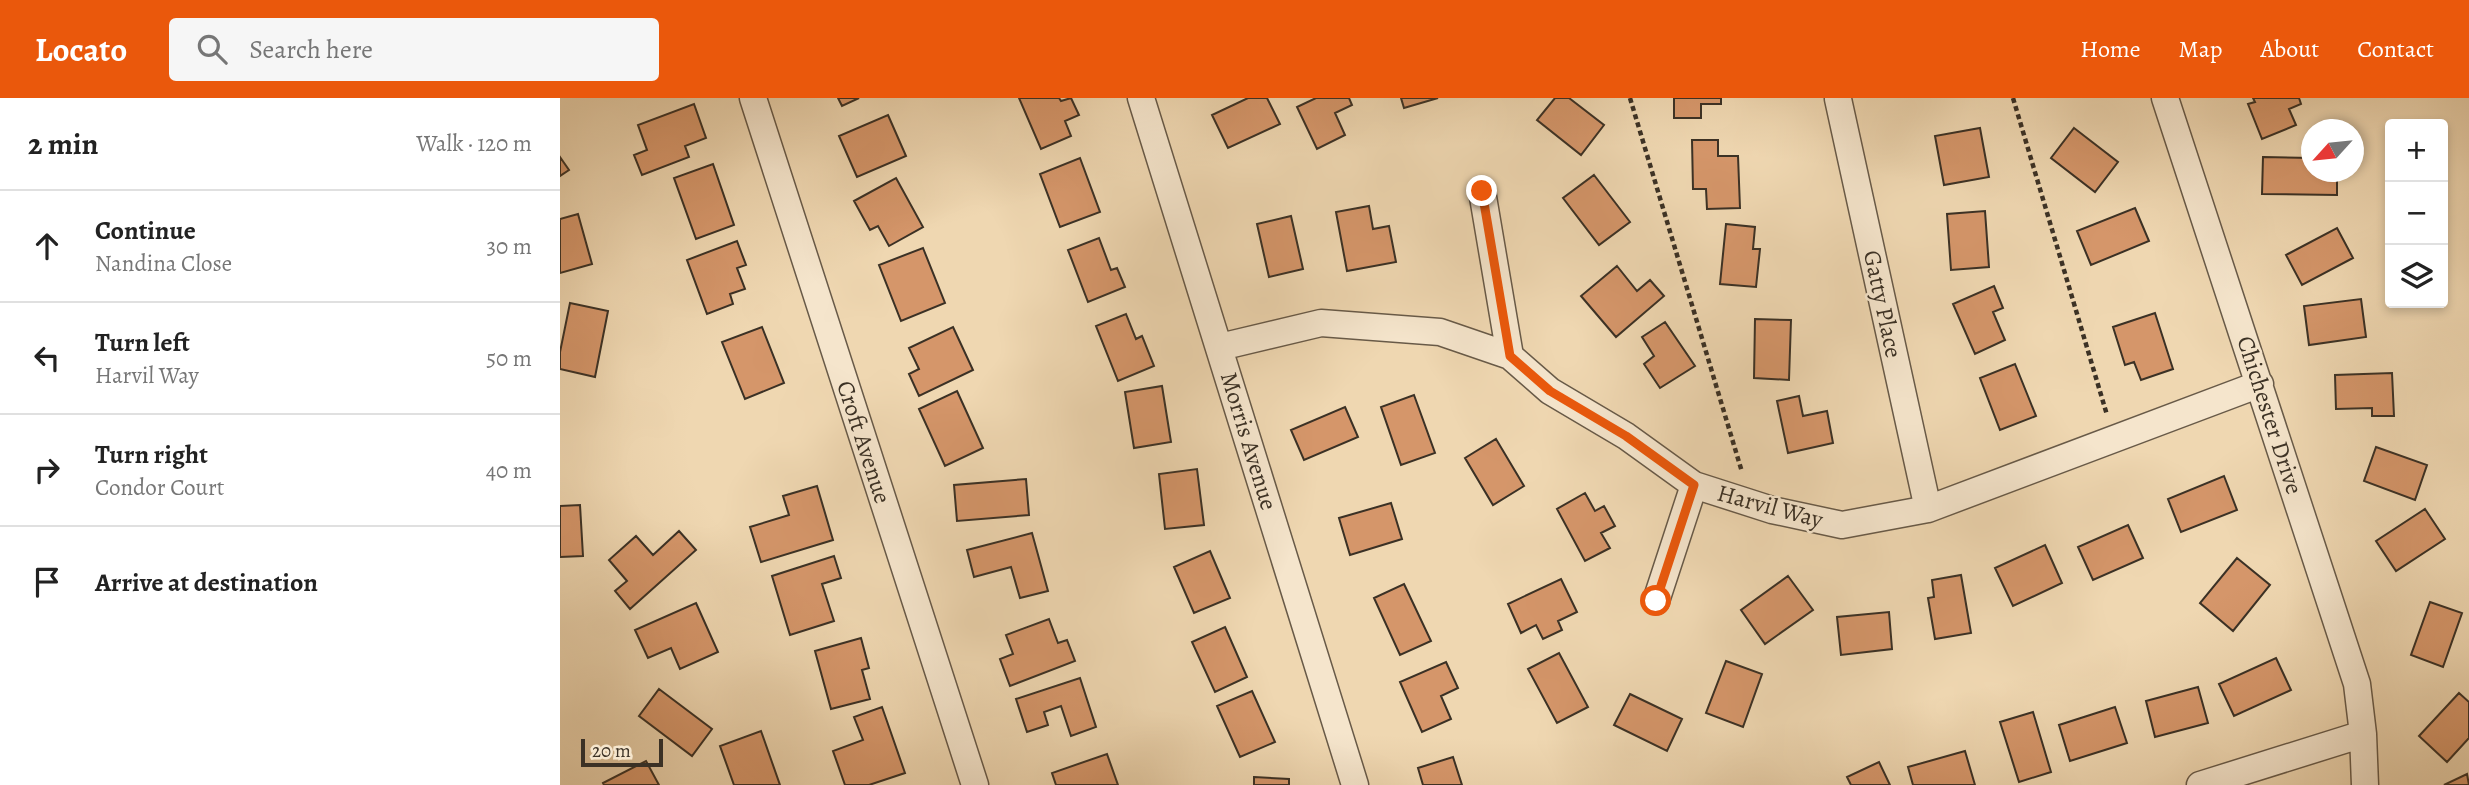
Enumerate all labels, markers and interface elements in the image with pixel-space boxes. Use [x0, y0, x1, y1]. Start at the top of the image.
search box [169, 18, 659, 81]
text: Locato [35, 27, 127, 72]
icon: search [193, 30, 231, 68]
text: Search here [249, 32, 373, 67]
text: Home [2080, 33, 2141, 65]
text: Map [2179, 33, 2223, 65]
text: About [2261, 33, 2319, 65]
text: Contact [2357, 33, 2434, 65]
north arrow [2301, 119, 2364, 182]
map controls [2385, 119, 2448, 308]
button: + [2385, 119, 2448, 182]
text: 2 min [28, 124, 98, 164]
text: Walk · 120 m [416, 128, 532, 159]
route end [1466, 175, 1497, 206]
button: − [2385, 182, 2448, 245]
text: Continue [95, 213, 196, 248]
icon: ahead [28, 227, 66, 265]
text: 30 m [486, 231, 532, 262]
button: layers [2385, 245, 2448, 308]
street label: Gatty Place [1856, 247, 1910, 361]
text: Nandina Close [95, 248, 232, 279]
text: Turn left [95, 325, 190, 360]
street label: Chichester Drive [2229, 332, 2311, 498]
icon: left [28, 339, 66, 377]
text: 50 m [486, 343, 532, 374]
text: Harvil Way [95, 360, 199, 391]
street label: Morris Avenue [1213, 368, 1285, 514]
street label: Croft Avenue [829, 377, 899, 507]
text: Turn right [95, 437, 208, 472]
icon: right [28, 451, 66, 489]
text: 40 m [486, 455, 532, 486]
text: Condor Court [95, 472, 224, 503]
street label: Harvil Way [1714, 477, 1827, 536]
icon: arrive [28, 563, 66, 601]
text: Arrive at destination [95, 565, 318, 600]
route start [1640, 585, 1671, 616]
scale bar [581, 736, 663, 768]
text: 20 m [592, 738, 631, 764]

